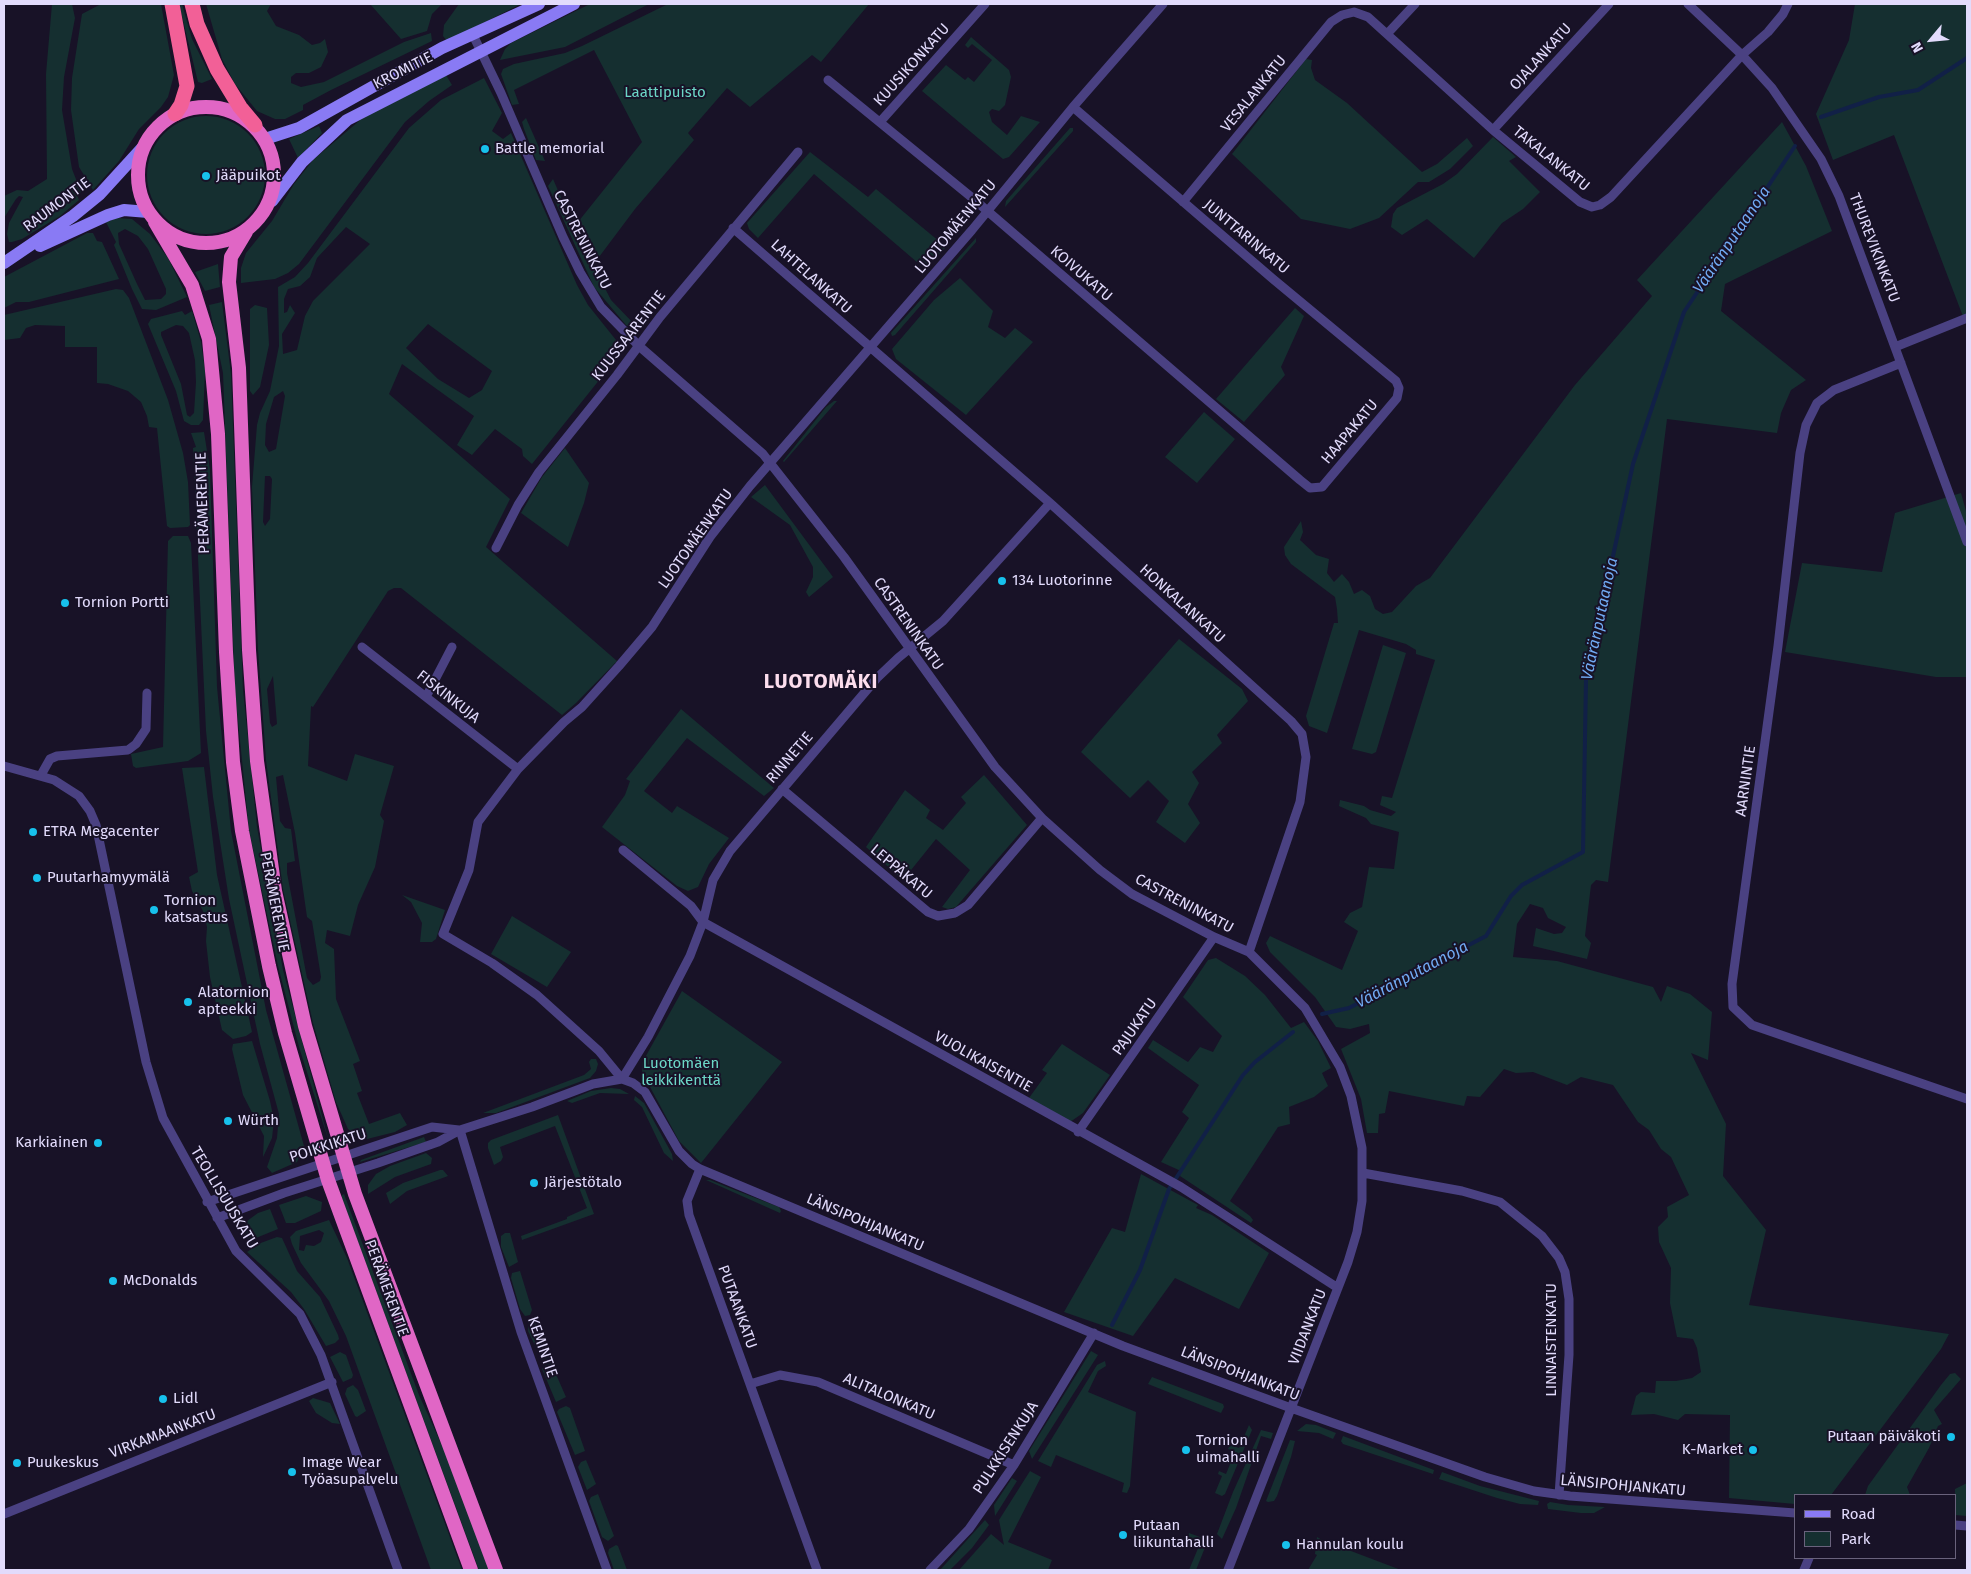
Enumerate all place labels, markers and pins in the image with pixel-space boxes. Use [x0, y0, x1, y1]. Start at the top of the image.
place label: Battle memorial [495, 140, 604, 158]
marker: Battle memorial [479, 143, 491, 155]
place label: Jääpuikot [216, 167, 280, 185]
marker: Jääpuikot [200, 170, 212, 182]
place label: 134 Luotorinne [1012, 572, 1112, 590]
marker: 134 Luotorinne [996, 575, 1008, 587]
place label: Tornion Portti [75, 594, 169, 612]
marker: Tornion Portti [59, 597, 71, 609]
place label: ETRA Megacenter [43, 823, 159, 841]
marker: ETRA Megacenter [27, 826, 39, 838]
place label: Puutarhamyymälä [47, 869, 170, 887]
marker: Puutarhamyymälä [31, 872, 43, 884]
place label: Tornion katsastus [164, 892, 228, 927]
marker: Tornion katsastus [148, 904, 160, 916]
place label: Alatornion apteekki [198, 984, 269, 1019]
marker: Alatornion apteekki [182, 996, 194, 1008]
place label: Würth [238, 1112, 279, 1130]
marker: Würth [222, 1115, 234, 1127]
place label: Karkiainen [15, 1134, 88, 1152]
marker: Karkiainen [92, 1137, 104, 1149]
place label: Järjestötalo [544, 1174, 622, 1192]
marker: Järjestötalo [528, 1177, 540, 1189]
place label: McDonalds [123, 1272, 197, 1290]
marker: McDonalds [107, 1275, 119, 1287]
place label: Lidl [173, 1390, 198, 1408]
marker: Lidl [157, 1393, 169, 1405]
place label: Putaan päiväkoti [1827, 1428, 1941, 1446]
marker: Putaan päiväkoti [1945, 1431, 1957, 1443]
place label: Tornion uimahalli [1196, 1432, 1260, 1467]
place label: K-Market [1682, 1441, 1743, 1459]
marker: Tornion uimahalli [1180, 1444, 1192, 1456]
marker: K-Market [1747, 1444, 1759, 1456]
place label: Puukeskus [27, 1454, 99, 1472]
place label: Image Wear Työasupalvelu [302, 1454, 398, 1489]
marker: Puukeskus [11, 1457, 23, 1469]
marker: Image Wear Työasupalvelu [286, 1466, 298, 1478]
place label: Putaan liikuntahalli [1133, 1517, 1214, 1552]
marker: Putaan liikuntahalli [1117, 1529, 1129, 1541]
place label: Hannulan koulu [1296, 1536, 1404, 1554]
marker: Hannulan koulu [1280, 1539, 1292, 1551]

